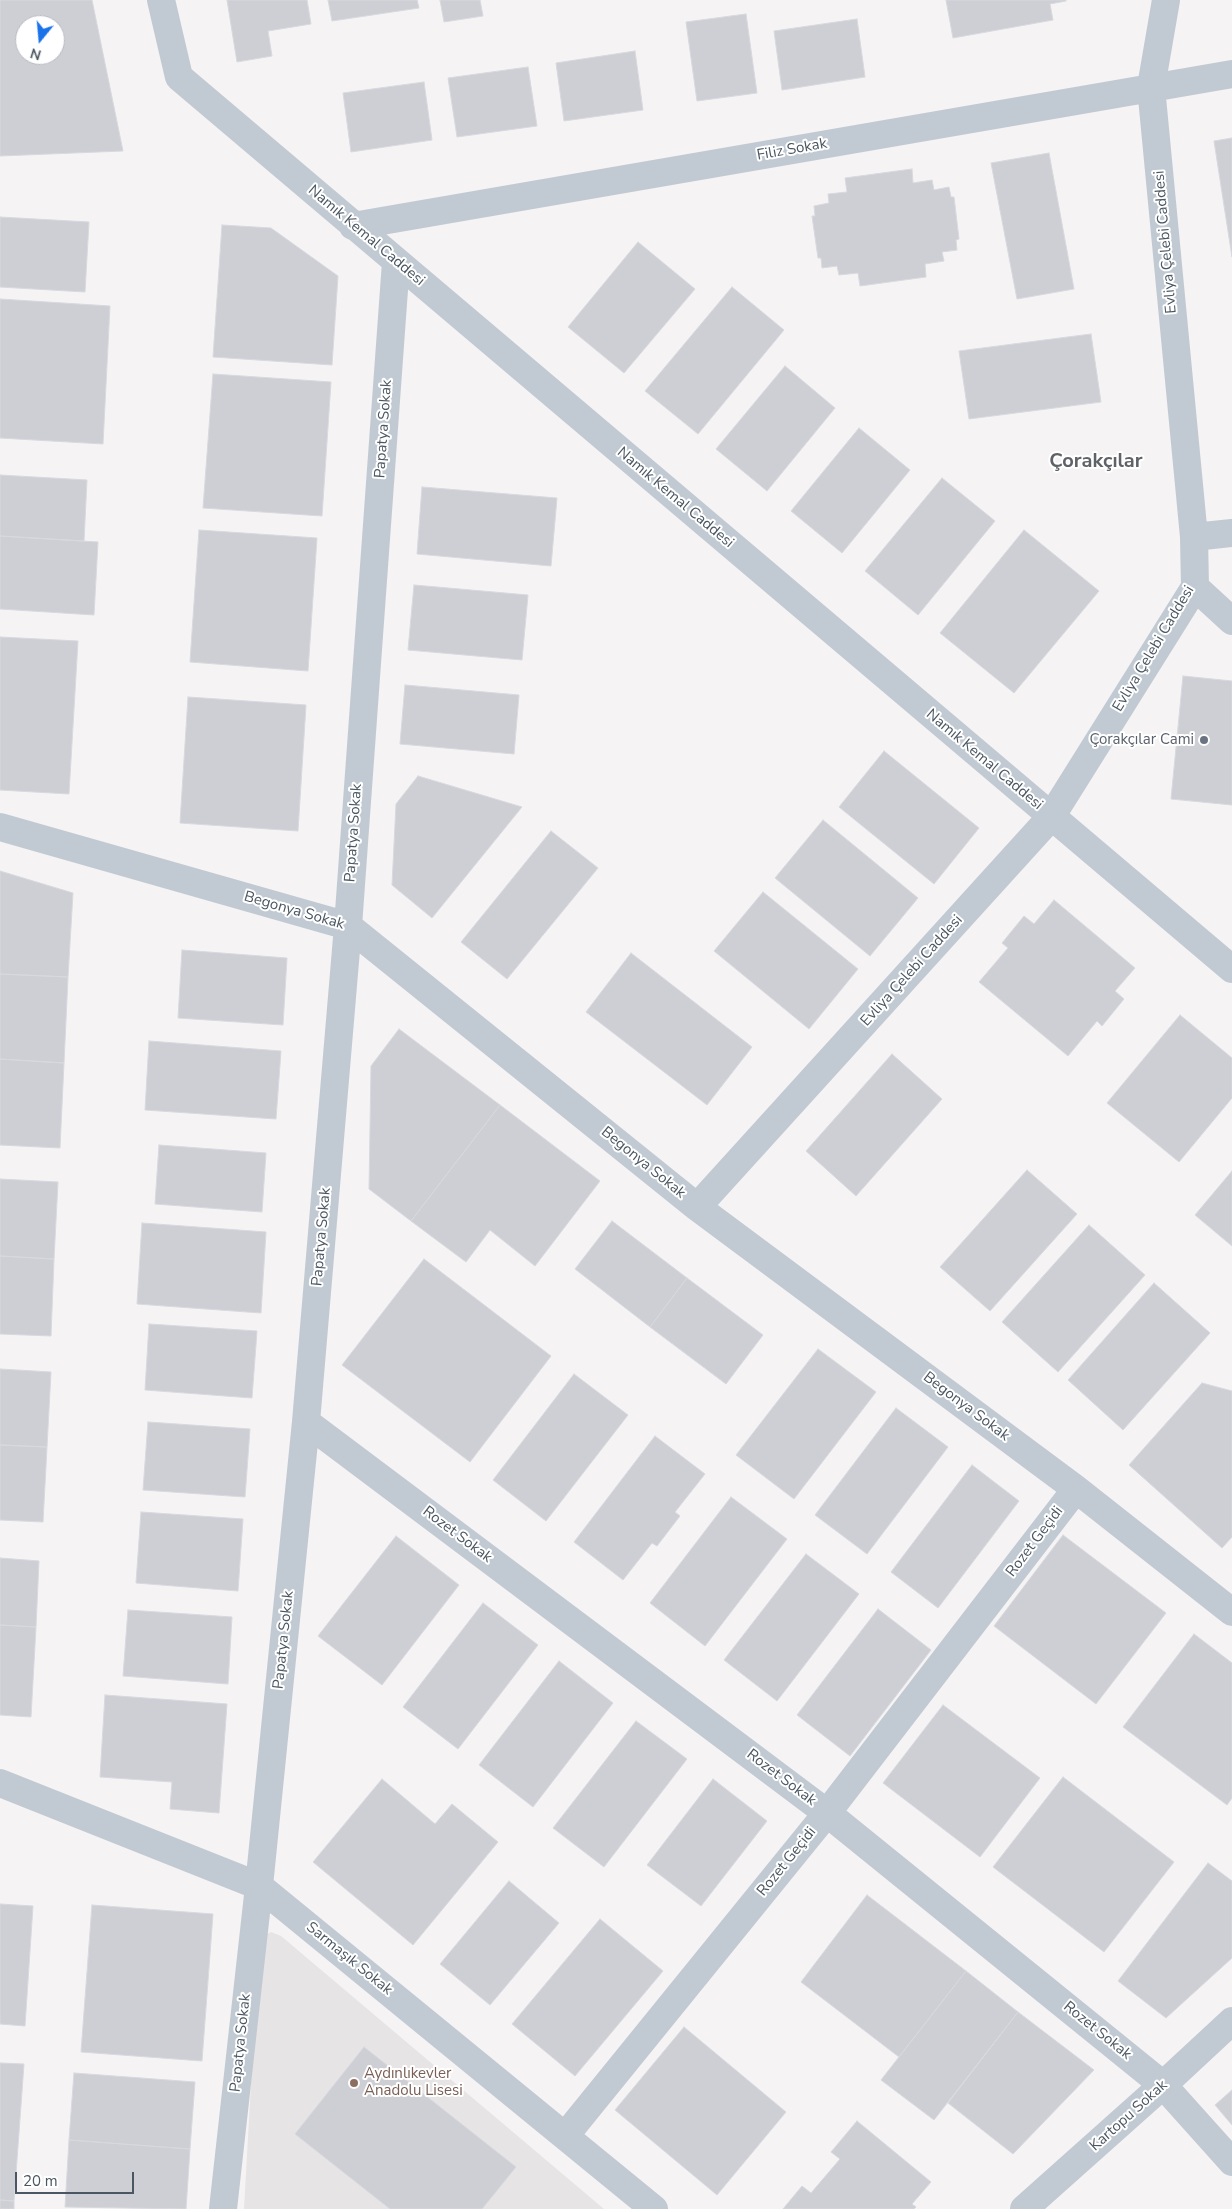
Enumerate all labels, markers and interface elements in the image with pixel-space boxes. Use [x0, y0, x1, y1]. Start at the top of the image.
north arrow [15, 15, 65, 65]
text: N [28, 43, 44, 64]
street label: Filiz Sokak [756, 135, 828, 165]
street label: Evliya Çelebi Caddesi [1151, 170, 1181, 314]
street label: Namık Kemal Caddesi [304, 182, 428, 290]
street label: Papatya Sokak [372, 379, 396, 479]
street label: Namık Kemal Caddesi [613, 444, 737, 552]
district label: Çorakçılar [1049, 450, 1143, 474]
street label: Evliya Çelebi Caddesi [1109, 583, 1199, 715]
street label: Namık Kemal Caddesi [922, 706, 1046, 814]
place label: Çorakçılar Cami [1089, 731, 1194, 749]
marker: Çorakçılar Cami [1198, 734, 1210, 746]
street label: Papatya Sokak [342, 783, 366, 883]
street label: Begonya Sokak [242, 888, 346, 934]
street label: Evliya Çelebi Caddesi [857, 912, 967, 1030]
street label: Begonya Sokak [597, 1123, 689, 1203]
street label: Papatya Sokak [309, 1187, 335, 1287]
street label: Begonya Sokak [919, 1369, 1013, 1445]
street label: Rozet Sokak [419, 1503, 495, 1567]
street label: Rozet Geçidi [1003, 1503, 1067, 1581]
street label: Papatya Sokak [270, 1590, 298, 1690]
street label: Rozet Sokak [743, 1746, 819, 1810]
street label: Rozet Geçidi [754, 1824, 820, 1900]
street label: Sarmaşık Sokak [302, 1919, 396, 1999]
street label: Papatya Sokak [227, 1993, 255, 2093]
street label: Rozet Sokak [1059, 1998, 1135, 2064]
place label: Aydınlıkevler Anadolu Lisesi [364, 2065, 463, 2100]
marker: Aydınlıkevler Anadolu Lisesi [348, 2077, 360, 2089]
street label: Kartopu Sokak [1087, 2077, 1171, 2155]
scale bar [18, 2162, 136, 2194]
text: 20 m [23, 2171, 58, 2191]

